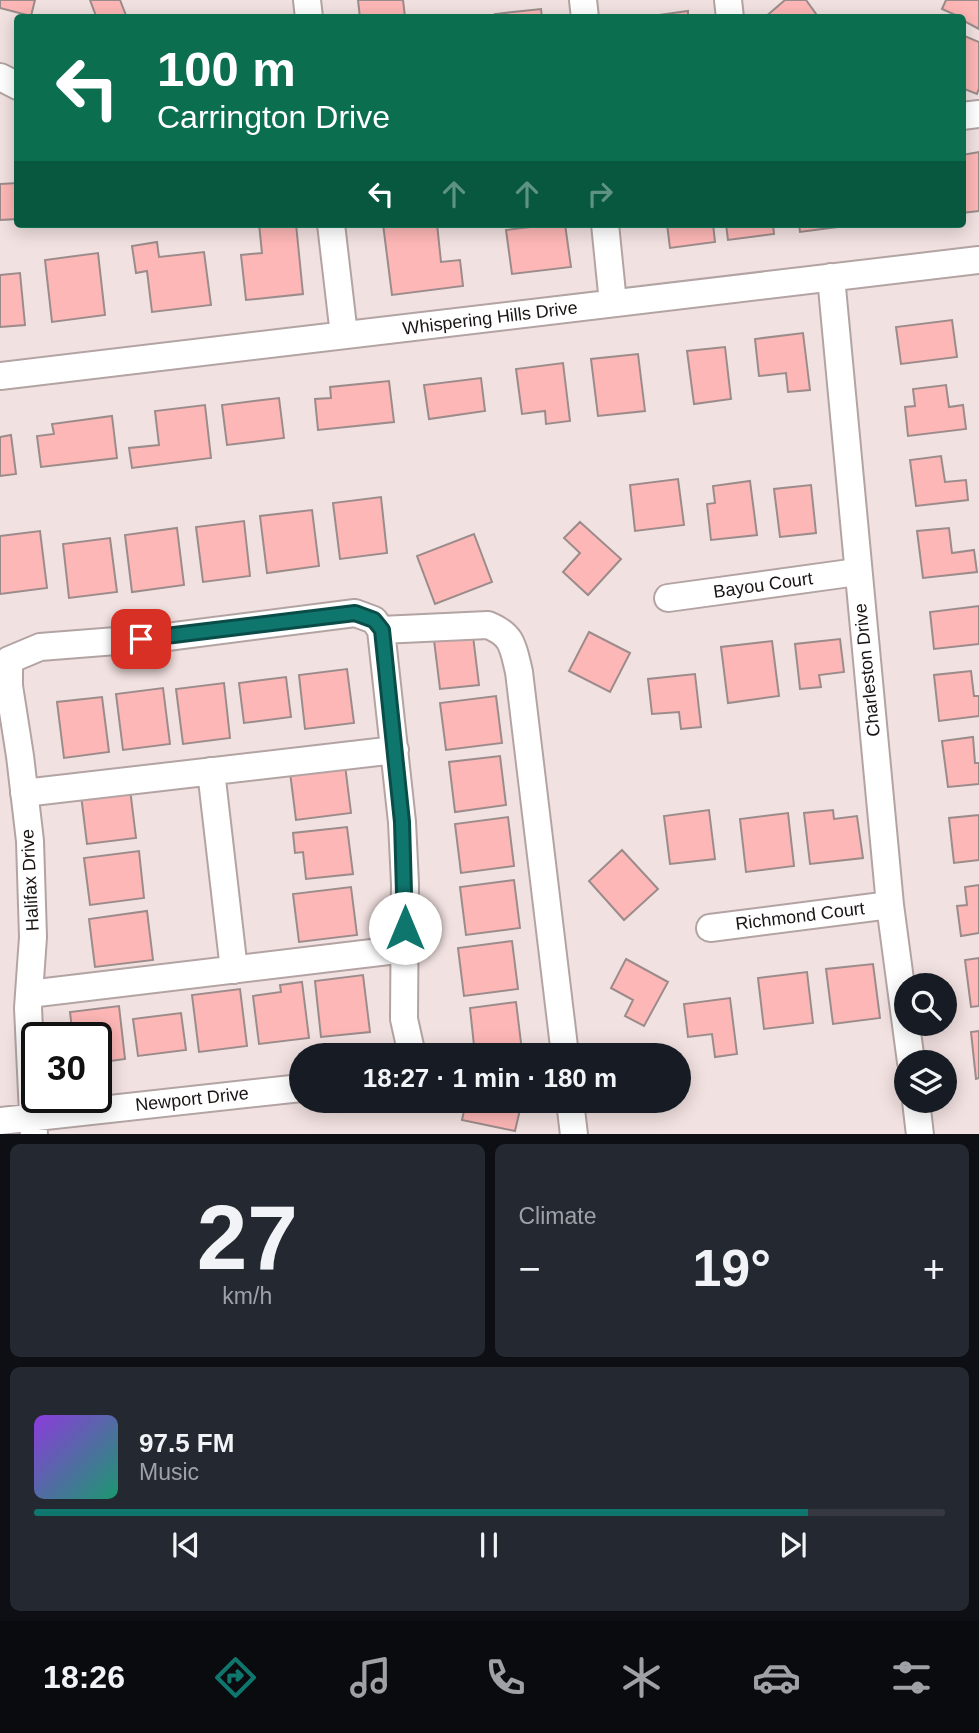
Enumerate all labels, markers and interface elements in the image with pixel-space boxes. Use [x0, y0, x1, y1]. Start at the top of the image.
icon: left [42, 42, 133, 133]
text: 100 m [157, 42, 296, 96]
text: Carrington Drive [157, 99, 390, 135]
icon: left [362, 175, 400, 213]
icon: ahead [435, 175, 473, 213]
icon: ahead [508, 175, 546, 213]
icon: right [581, 175, 619, 213]
street label: Whispering Hills Drive [401, 297, 579, 339]
street label: Bayou Court [712, 568, 814, 602]
street label: Charleston Drive [850, 602, 884, 738]
pin [111, 609, 171, 669]
icon: arrive [122, 620, 160, 658]
street label: Halifax Drive [17, 829, 43, 931]
position arrow [368, 891, 442, 965]
street label: Richmond Court [734, 898, 866, 934]
map controls [894, 973, 957, 1113]
button: search [894, 973, 957, 1036]
speed limit sign: 30 [21, 1022, 112, 1113]
button: layers [894, 1050, 957, 1113]
text: 18:27 · 1 min · 180 m [363, 1063, 617, 1093]
street label: Newport Drive [134, 1083, 250, 1115]
text: 27 [197, 1187, 298, 1288]
text: Climate [519, 1203, 596, 1229]
text: 19° [692, 1239, 771, 1297]
text: − [519, 1248, 541, 1290]
text: + [923, 1248, 945, 1290]
text: km/h [222, 1283, 272, 1309]
text: 97.5 FM [139, 1428, 234, 1458]
text: Music [139, 1459, 199, 1485]
icon: previous [167, 1526, 205, 1564]
icon: pause [470, 1526, 508, 1564]
icon: next [774, 1526, 812, 1564]
icon: directions [211, 1653, 260, 1702]
icon: music [346, 1653, 395, 1702]
icon: phone [481, 1653, 530, 1702]
icon: climate [617, 1653, 666, 1702]
icon: car [752, 1653, 801, 1702]
icon: filters [887, 1653, 936, 1702]
text: 18:26 [43, 1659, 125, 1695]

